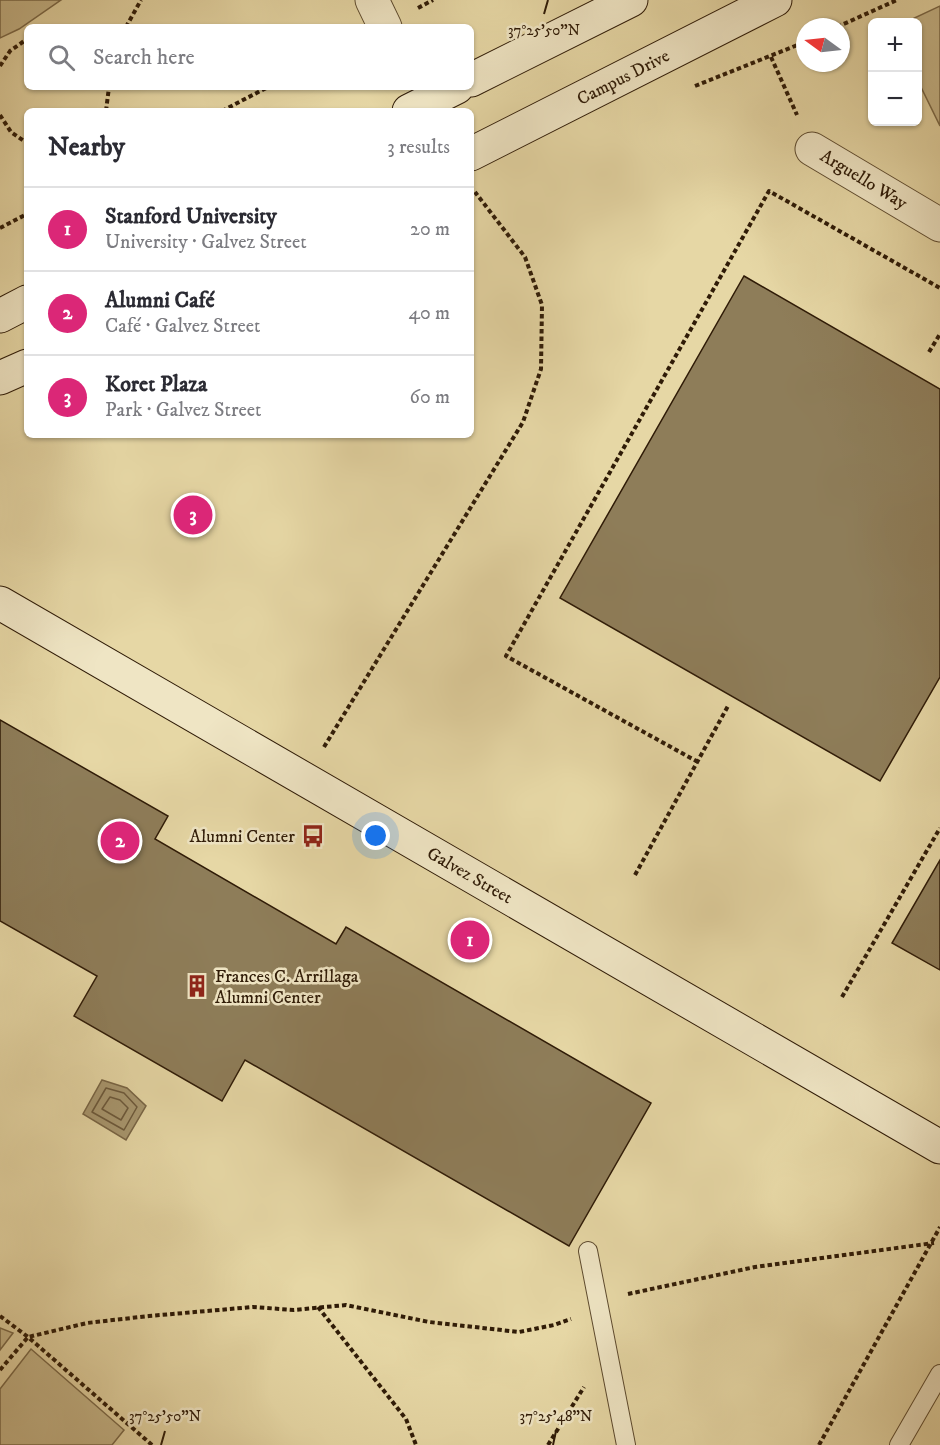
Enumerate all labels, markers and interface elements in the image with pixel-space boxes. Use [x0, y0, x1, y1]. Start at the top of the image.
north arrow [796, 18, 850, 72]
map controls [868, 18, 922, 126]
button: + [868, 18, 922, 72]
text: 37°25'50"N [508, 21, 580, 40]
search box [24, 24, 474, 90]
icon: search [45, 41, 78, 74]
text: Search here [93, 44, 195, 71]
street label: Campus Drive [574, 45, 673, 111]
button: − [868, 72, 922, 126]
text: Nearby [48, 131, 125, 164]
text: 3 results [387, 135, 450, 160]
street label: Arguello Way [816, 145, 912, 215]
text: Stanford University [105, 203, 277, 230]
text: 1 [64, 217, 71, 242]
text: 20 m [410, 217, 450, 242]
text: University · Galvez Street [105, 230, 307, 255]
text: Alumni Café [105, 287, 215, 314]
text: 2 [63, 301, 72, 326]
text: 40 m [408, 301, 450, 326]
text: Café · Galvez Street [105, 314, 260, 339]
text: Koret Plaza [105, 371, 207, 398]
text: 3 [64, 385, 71, 410]
text: 60 m [410, 385, 450, 410]
text: Park · Galvez Street [105, 398, 261, 423]
pin: 3 [174, 492, 212, 538]
pin: 2 [100, 818, 140, 864]
your location [361, 821, 390, 850]
bus stop icon: Alumni Center [300, 823, 326, 849]
place label: Alumni Center [189, 826, 295, 848]
street label: Galvez Street [423, 843, 516, 909]
pin: 1 [450, 918, 490, 962]
place label: Frances C. Arrillaga Alumni Center [215, 966, 359, 1009]
building icon: Frances C. Arrillaga Alumni Center [184, 973, 210, 999]
text: 37°25'50"N [129, 1407, 201, 1426]
text: 37°25'48"N [520, 1407, 592, 1426]

